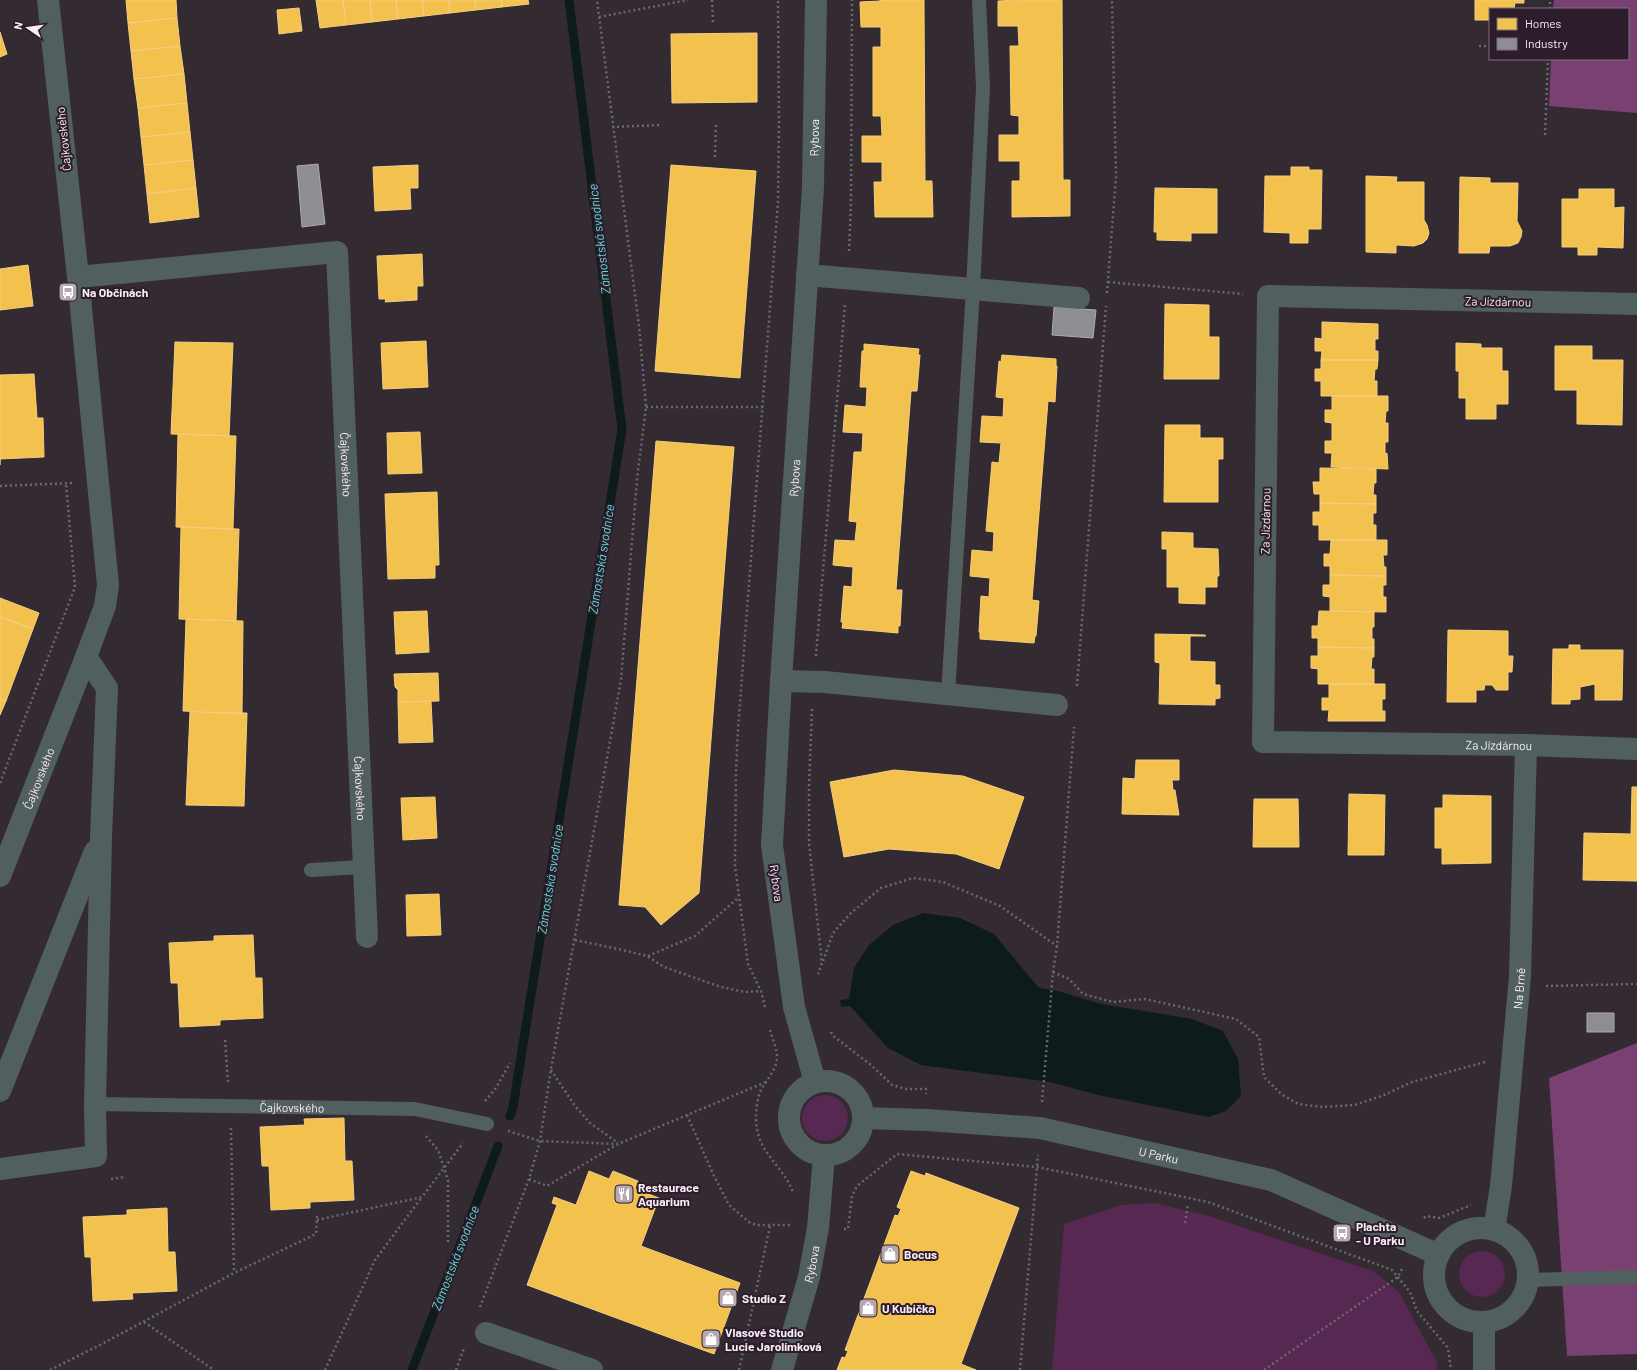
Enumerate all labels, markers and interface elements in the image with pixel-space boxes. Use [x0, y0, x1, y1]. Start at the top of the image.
north arrow [8, 8, 48, 48]
legend [1489, 8, 1629, 60]
text: Homes [1525, 16, 1562, 30]
text: N [11, 21, 25, 31]
text: Industry [1525, 36, 1568, 50]
street label: Čajkovského [53, 106, 73, 172]
street label: Rybova [806, 119, 821, 156]
water label: Zámostská svodnice [584, 183, 614, 295]
bus stop icon: Na Občinách [57, 281, 79, 303]
place label: Na Občinách [82, 285, 148, 299]
street label: Za Jízdárnou [1465, 293, 1531, 309]
street label: Čajkovského [338, 432, 355, 497]
street label: Rybova [786, 459, 802, 497]
street label: Za Jízdárnou [1257, 488, 1273, 554]
water label: Zámostská svodnice [584, 503, 618, 615]
street label: Za Jízdárnou [1466, 737, 1532, 752]
street label: Čajkovského [20, 746, 57, 811]
street label: Čajkovského [352, 756, 369, 821]
water label: Zámostská svodnice [533, 823, 567, 935]
street label: Rybova [767, 864, 787, 902]
street label: Na Brně [1510, 968, 1527, 1010]
street label: Čajkovského [260, 1100, 324, 1115]
street label: U Parku [1138, 1143, 1180, 1166]
place label: Restaurace Aquarium [638, 1180, 699, 1208]
restaurant icon: Restaurace Aquarium [613, 1183, 635, 1205]
water label: Zámostská svodnice [428, 1203, 482, 1313]
place label: Plachta - U Parku [1356, 1219, 1404, 1247]
bus stop icon: Plachta - U Parku [1331, 1222, 1353, 1244]
shop icon: Bocus [879, 1243, 901, 1265]
street label: Rybova [801, 1244, 822, 1284]
place label: Bocus [904, 1247, 937, 1261]
shop icon: Studio Z [717, 1287, 739, 1309]
place label: Studio Z [742, 1291, 786, 1305]
shop icon: U Kubíčka [857, 1297, 879, 1319]
place label: U Kubíčka [882, 1301, 935, 1315]
place label: Vlasové Studio Lucie Jarolímková [725, 1325, 822, 1353]
shop icon: Vlasové Studio Lucie Jarolímková [700, 1328, 722, 1350]

